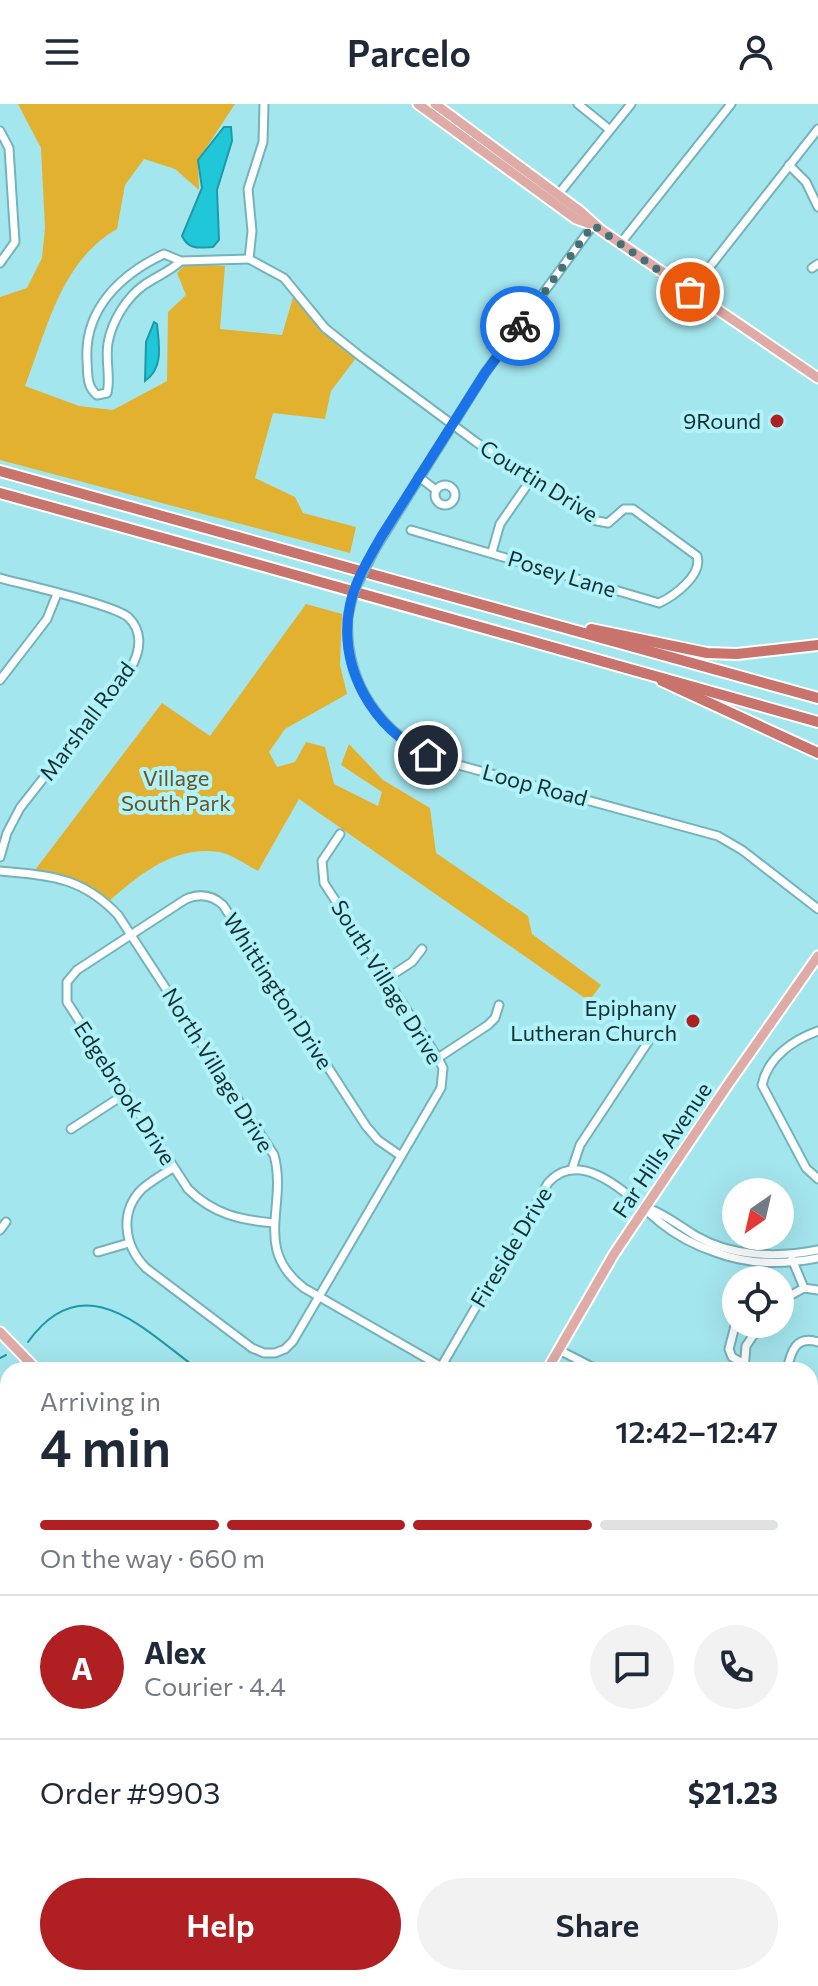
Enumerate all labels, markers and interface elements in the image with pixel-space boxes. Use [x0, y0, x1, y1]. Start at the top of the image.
icon: menu [40, 30, 84, 74]
text: Parcelo [347, 30, 471, 74]
icon: person [734, 30, 778, 74]
pin [656, 258, 724, 326]
icon: bag [668, 270, 712, 314]
courier [480, 286, 560, 366]
icon: bike [498, 304, 542, 348]
place label: 9Round [683, 407, 761, 434]
marker: 9Round [768, 412, 786, 430]
street label: Courtin Drive [475, 434, 603, 528]
street label: Posey Lane [505, 544, 619, 603]
street label: Marshall Road [33, 656, 140, 785]
pin [394, 721, 462, 789]
icon: home [406, 733, 450, 777]
street label: Loop Road [480, 758, 591, 811]
park label: Village South Park [121, 764, 231, 816]
street label: South Village Drive [326, 895, 449, 1069]
street label: Whittington Drive [218, 908, 339, 1074]
street label: North Village Drive [157, 983, 280, 1157]
place label: Epiphany Lutheran Church [510, 994, 677, 1046]
marker: Epiphany Lutheran Church [684, 1012, 702, 1030]
street label: Edgebrook Drive [69, 1016, 182, 1170]
street label: Far Hills Avenue [606, 1077, 717, 1223]
north arrow [722, 1178, 794, 1250]
map controls [722, 1178, 794, 1338]
street label: Fireside Drive [464, 1182, 557, 1312]
button: locate [722, 1266, 794, 1338]
text: Arriving in [40, 1385, 161, 1416]
text: 12:42–12:47 [615, 1412, 778, 1449]
text: 4 min [40, 1414, 171, 1478]
text: On the way · 660 m [40, 1542, 265, 1573]
button: chat [590, 1625, 674, 1709]
button: phone [694, 1625, 778, 1709]
text: Alex [144, 1633, 207, 1670]
text: A [71, 1649, 93, 1686]
text: Courier · 4.4 [144, 1670, 286, 1701]
text: Order #9903 [40, 1773, 220, 1810]
text: $21.23 [688, 1773, 778, 1810]
button: Help [40, 1878, 401, 1970]
button: Share [417, 1878, 778, 1970]

